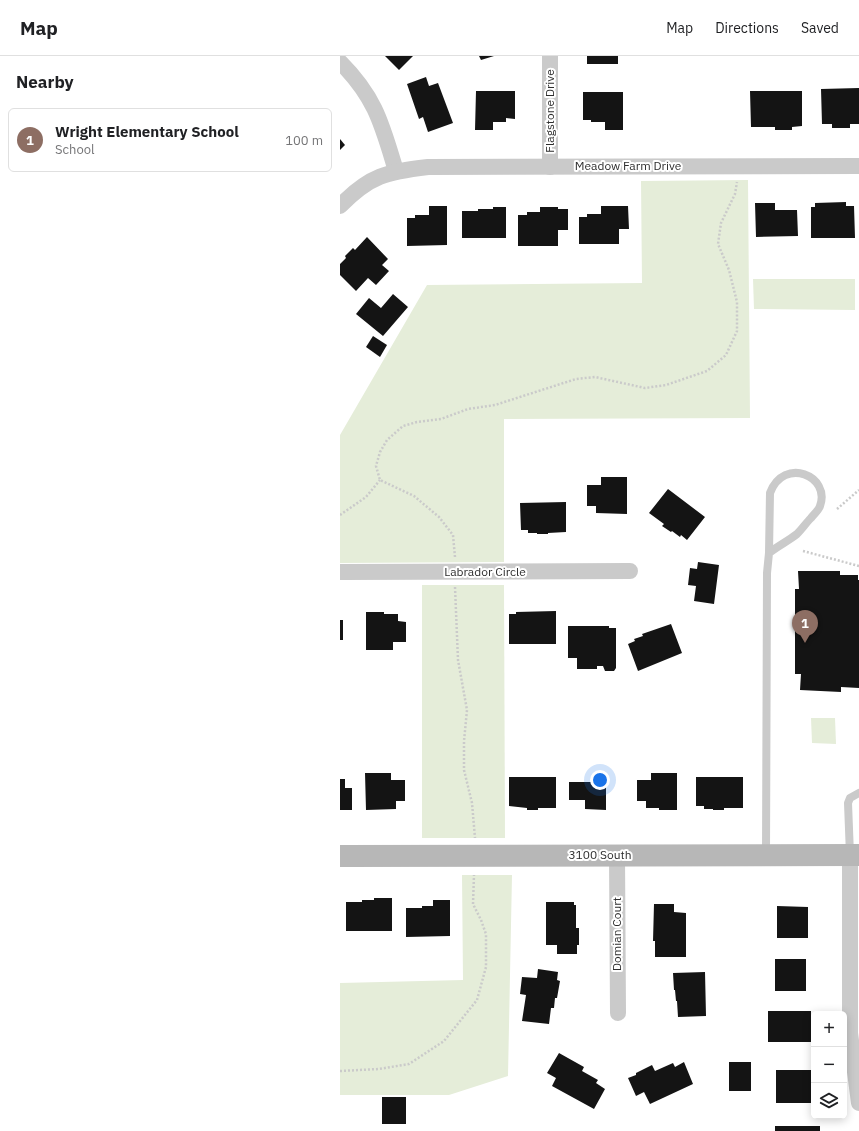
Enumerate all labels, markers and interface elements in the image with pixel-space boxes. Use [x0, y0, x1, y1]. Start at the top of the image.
text: Map [20, 16, 58, 40]
text: Map [666, 19, 693, 37]
text: Directions [715, 19, 779, 37]
text: Saved [801, 19, 839, 37]
street label: Flagstone Drive [542, 69, 557, 153]
text: Nearby [16, 71, 74, 93]
text: Wright Elementary School [55, 122, 239, 141]
text: 1 [26, 132, 34, 149]
text: 100 m [285, 132, 323, 149]
text: School [55, 141, 95, 158]
street label: Meadow Farm Drive [575, 158, 682, 173]
street label: Labrador Circle [444, 564, 526, 579]
pin: 1 [792, 610, 818, 643]
your location [590, 770, 610, 790]
street label: 3100 South [568, 847, 632, 862]
street label: Domian Court [609, 897, 624, 971]
map controls [811, 1011, 847, 1119]
button: + [811, 1011, 847, 1047]
button: − [811, 1047, 847, 1083]
button: layers [811, 1083, 847, 1119]

